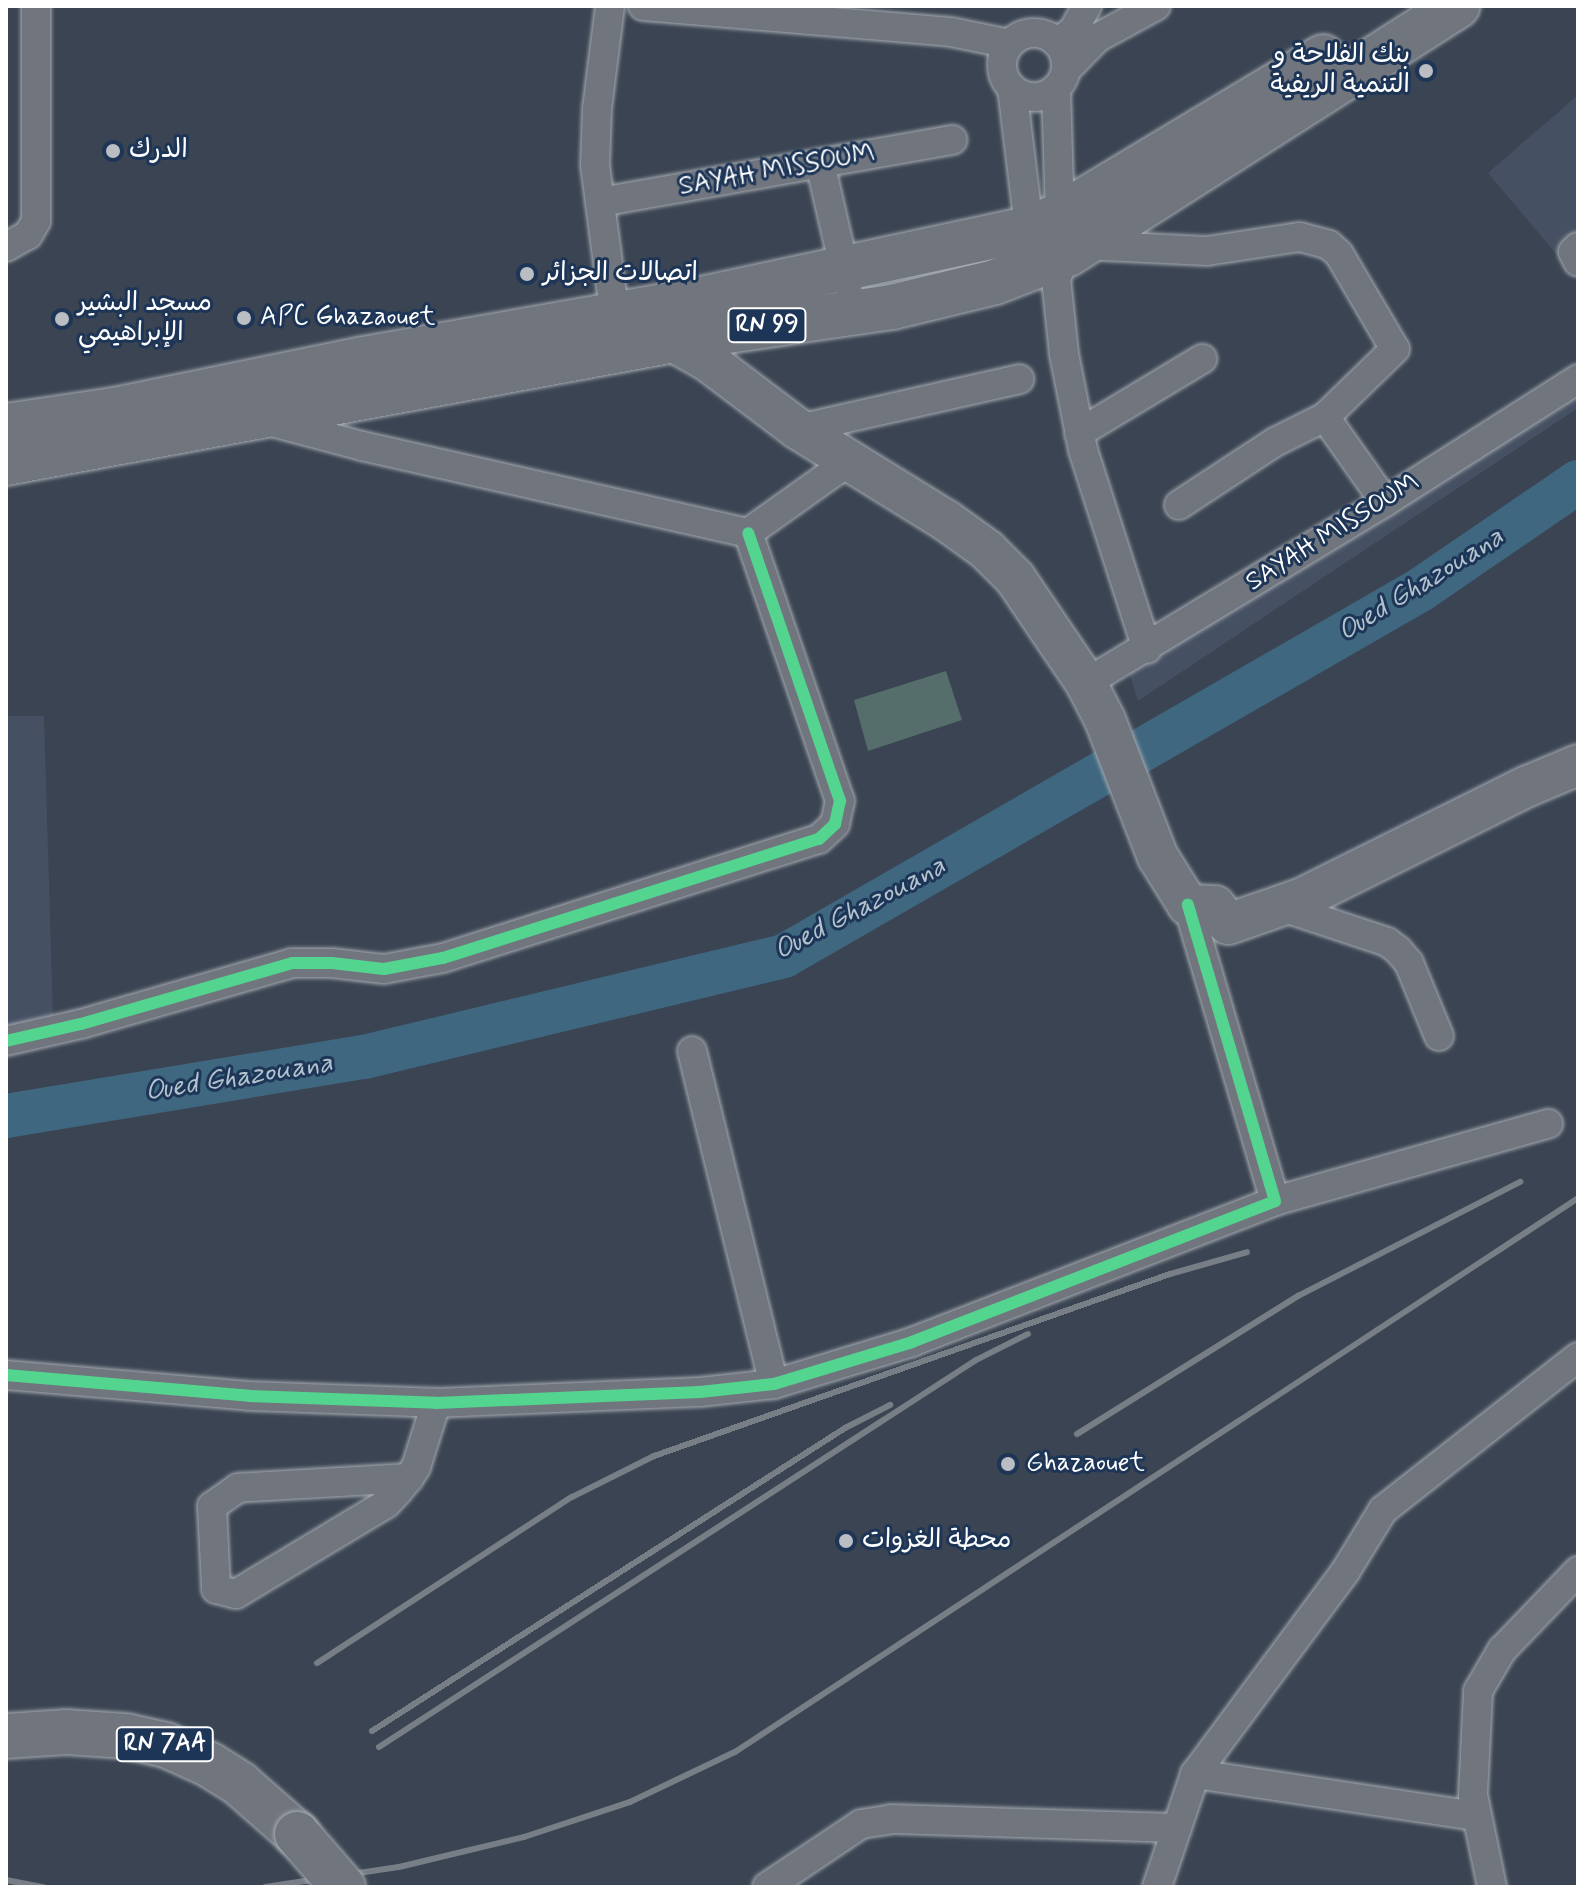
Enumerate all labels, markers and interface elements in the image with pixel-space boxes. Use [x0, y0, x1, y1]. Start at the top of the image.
place label: بنك الفلاحة و التنمية الريفية [1271, 40, 1410, 102]
marker: بنك الفلاحة و التنمية الريفية [1417, 62, 1435, 80]
place label: الدرك [129, 135, 188, 167]
street label: SAYAH MISSOUM [674, 138, 880, 204]
marker: الدرك [104, 142, 122, 160]
place label: اتصالات الجزائر [543, 258, 698, 290]
marker: اتصالات الجزائر [518, 265, 536, 283]
place label: مسجد البشير الإبراهيمي [78, 288, 212, 350]
place label: APC Ghazaouet [260, 302, 434, 334]
road number: RN 99 [727, 305, 807, 345]
marker: APC Ghazaouet [235, 309, 253, 327]
marker: مسجد البشير الإبراهيمي [53, 310, 71, 328]
street label: SAYAH MISSOUM [1238, 466, 1428, 600]
water label: Oued Ghazouana [1331, 520, 1511, 650]
water label: Oued Ghazouana [768, 849, 952, 969]
water label: Oued Ghazouana [142, 1046, 336, 1110]
place label: Ghazaouet [1026, 1448, 1145, 1480]
marker: Ghazaouet [997, 1453, 1019, 1475]
place label: محطة الغزوات [862, 1525, 1011, 1557]
marker: محطة الغزوات [837, 1532, 855, 1550]
road number: RN 7AA [115, 1724, 215, 1764]

